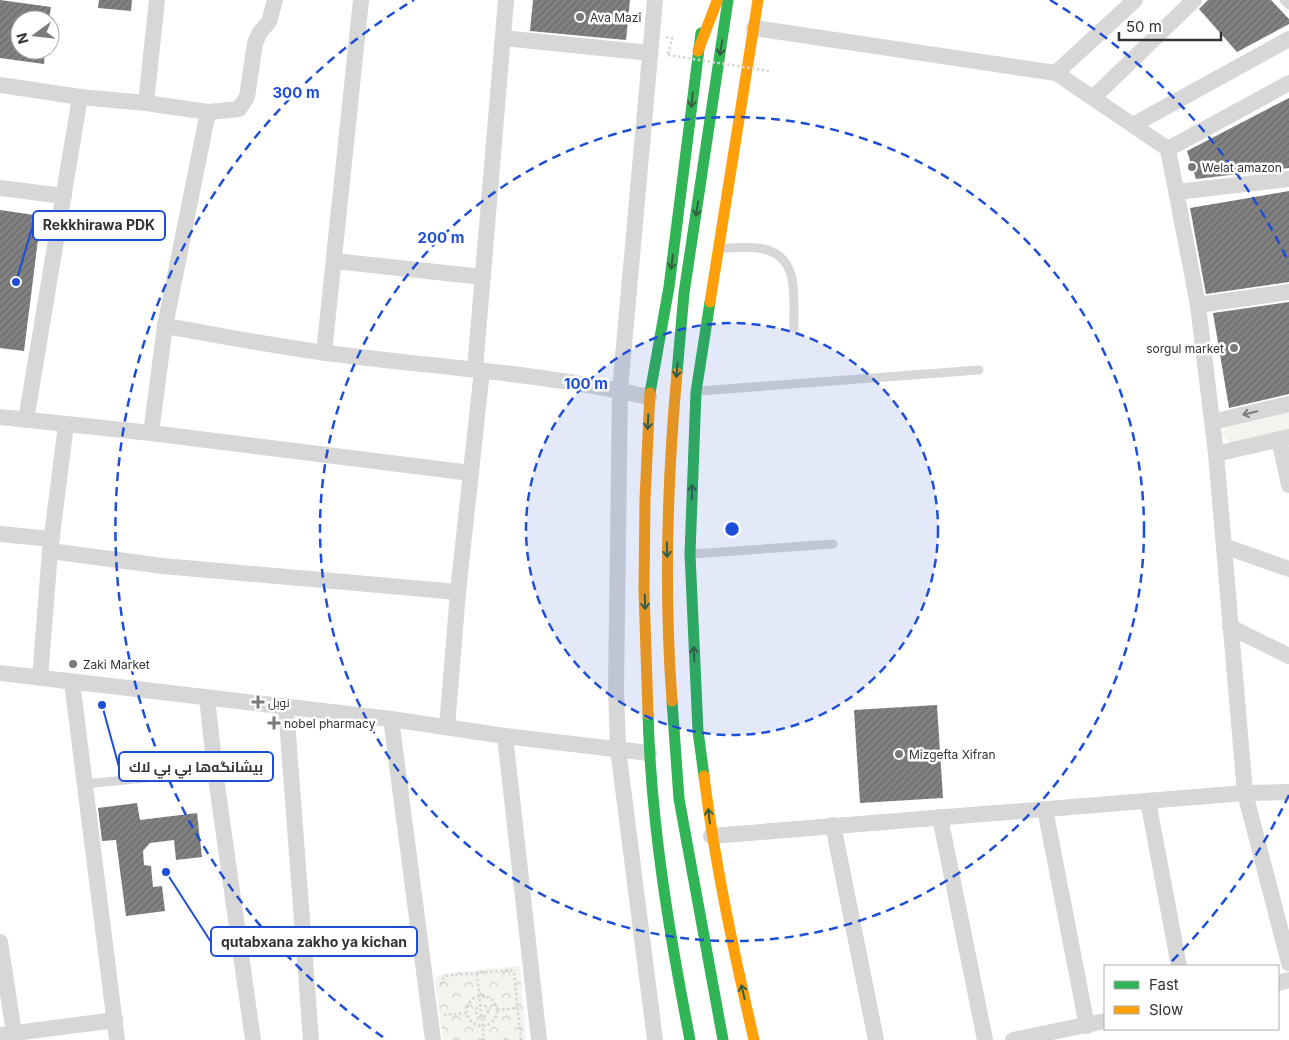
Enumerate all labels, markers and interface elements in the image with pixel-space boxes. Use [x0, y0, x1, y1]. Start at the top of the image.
north arrow [10, 10, 60, 60]
place label: Ava Mazî [590, 10, 642, 25]
scale bar [1119, 10, 1222, 42]
marker: Ava Mazî [574, 11, 586, 23]
text: 50 m [1126, 17, 1162, 36]
text: N [12, 31, 32, 46]
one-way arrow [716, 40, 726, 56]
text: 300 m [272, 83, 320, 102]
one-way arrow [687, 92, 697, 108]
place label: Welat amazon [1202, 160, 1282, 175]
marker: Welat amazon [1186, 161, 1198, 173]
one-way arrow [691, 200, 701, 216]
callout: Rekkhirawa PDK [33, 211, 165, 240]
text: Rekkhirawa PDK [43, 216, 155, 233]
text: 200 m [418, 228, 464, 247]
one-way arrow [667, 253, 677, 269]
place label: sorgul market [1146, 341, 1224, 356]
marker: sorgul market [1228, 342, 1240, 354]
one-way arrow [672, 362, 681, 378]
text: 100 m [564, 374, 608, 393]
one-way arrow [1243, 409, 1259, 418]
one-way arrow [644, 414, 653, 430]
one-way arrow [687, 484, 697, 500]
centre of rings [723, 520, 741, 538]
one-way arrow [662, 541, 672, 557]
one-way arrow [640, 594, 649, 610]
one-way arrow [689, 646, 699, 662]
place label: Zaki Market [83, 657, 150, 672]
marker: Zaki Market [67, 658, 79, 670]
place label: نوبل [268, 695, 290, 710]
marker: نوبل [252, 696, 264, 708]
place label: nobel pharmacy [284, 716, 376, 731]
marker: nobel pharmacy [268, 717, 280, 729]
place label: Mizgefta Xifran [909, 747, 996, 762]
marker: Mizgefta Xifran [893, 748, 905, 760]
callout: بيشانگه‌ها بي بي لاك [119, 752, 273, 781]
text: بيشانگه‌ها بي بي لاك [129, 758, 263, 779]
one-way arrow [703, 808, 713, 824]
callout: qutabxana zakho ya kichan [211, 927, 417, 956]
text: qutabxana zakho ya kichan [221, 933, 407, 950]
legend [1104, 965, 1279, 1030]
text: Fast [1149, 975, 1179, 994]
one-way arrow [738, 985, 747, 1001]
text: Slow [1149, 1000, 1183, 1019]

